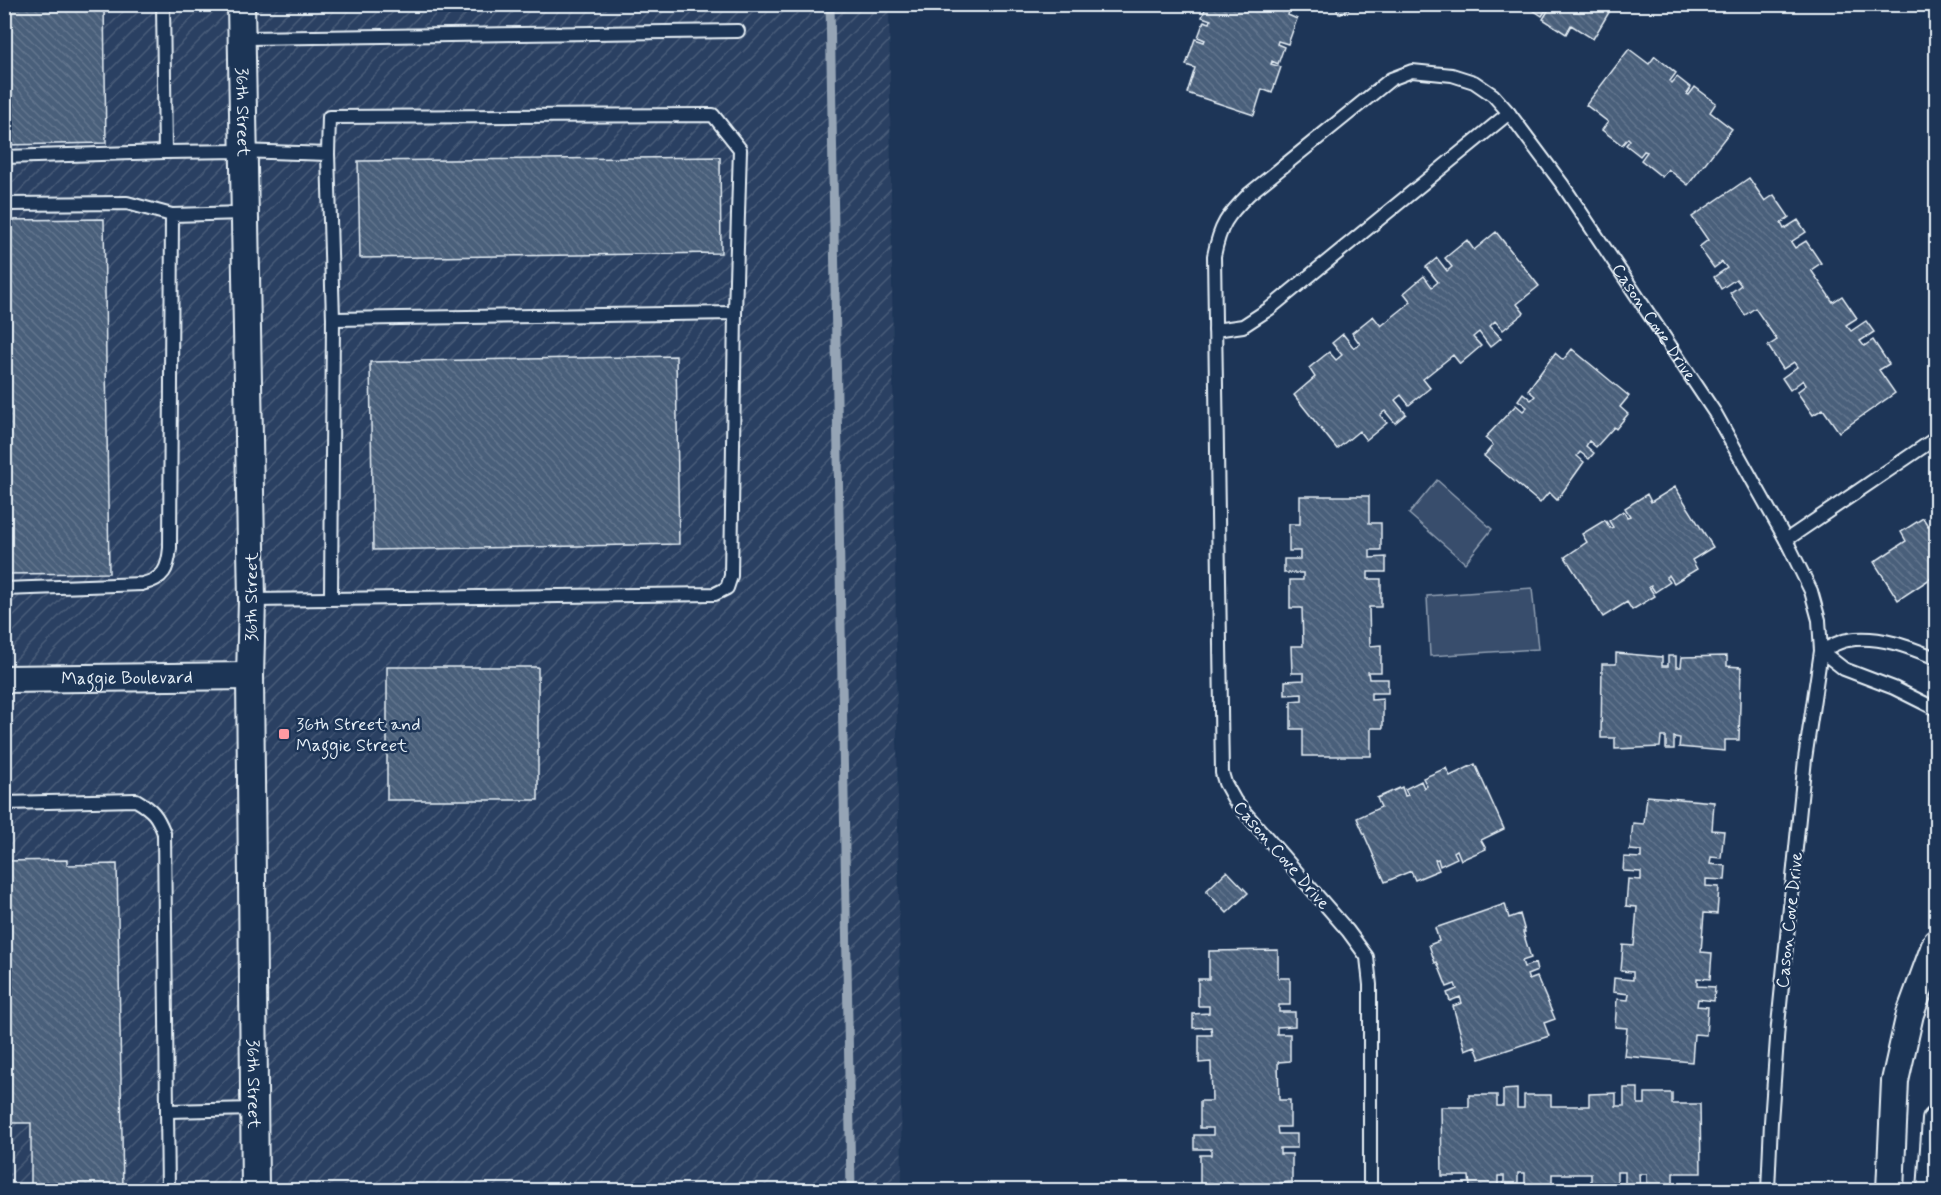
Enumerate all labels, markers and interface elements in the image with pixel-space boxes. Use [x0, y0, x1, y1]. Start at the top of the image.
street label: 36th Street [229, 67, 255, 157]
street label: Cason Cove Drive [1605, 259, 1702, 387]
street label: 36th Street [240, 552, 264, 642]
street label: Maggie Boulevard [61, 666, 193, 693]
place label: 36th Street and Maggie Street [296, 713, 421, 760]
marker: 36th Street and Maggie Street [277, 727, 291, 741]
street label: Cason Cove Drive [1227, 796, 1335, 915]
street label: Cason Cove Drive [1771, 851, 1809, 990]
street label: 36th Street [241, 1039, 265, 1129]

